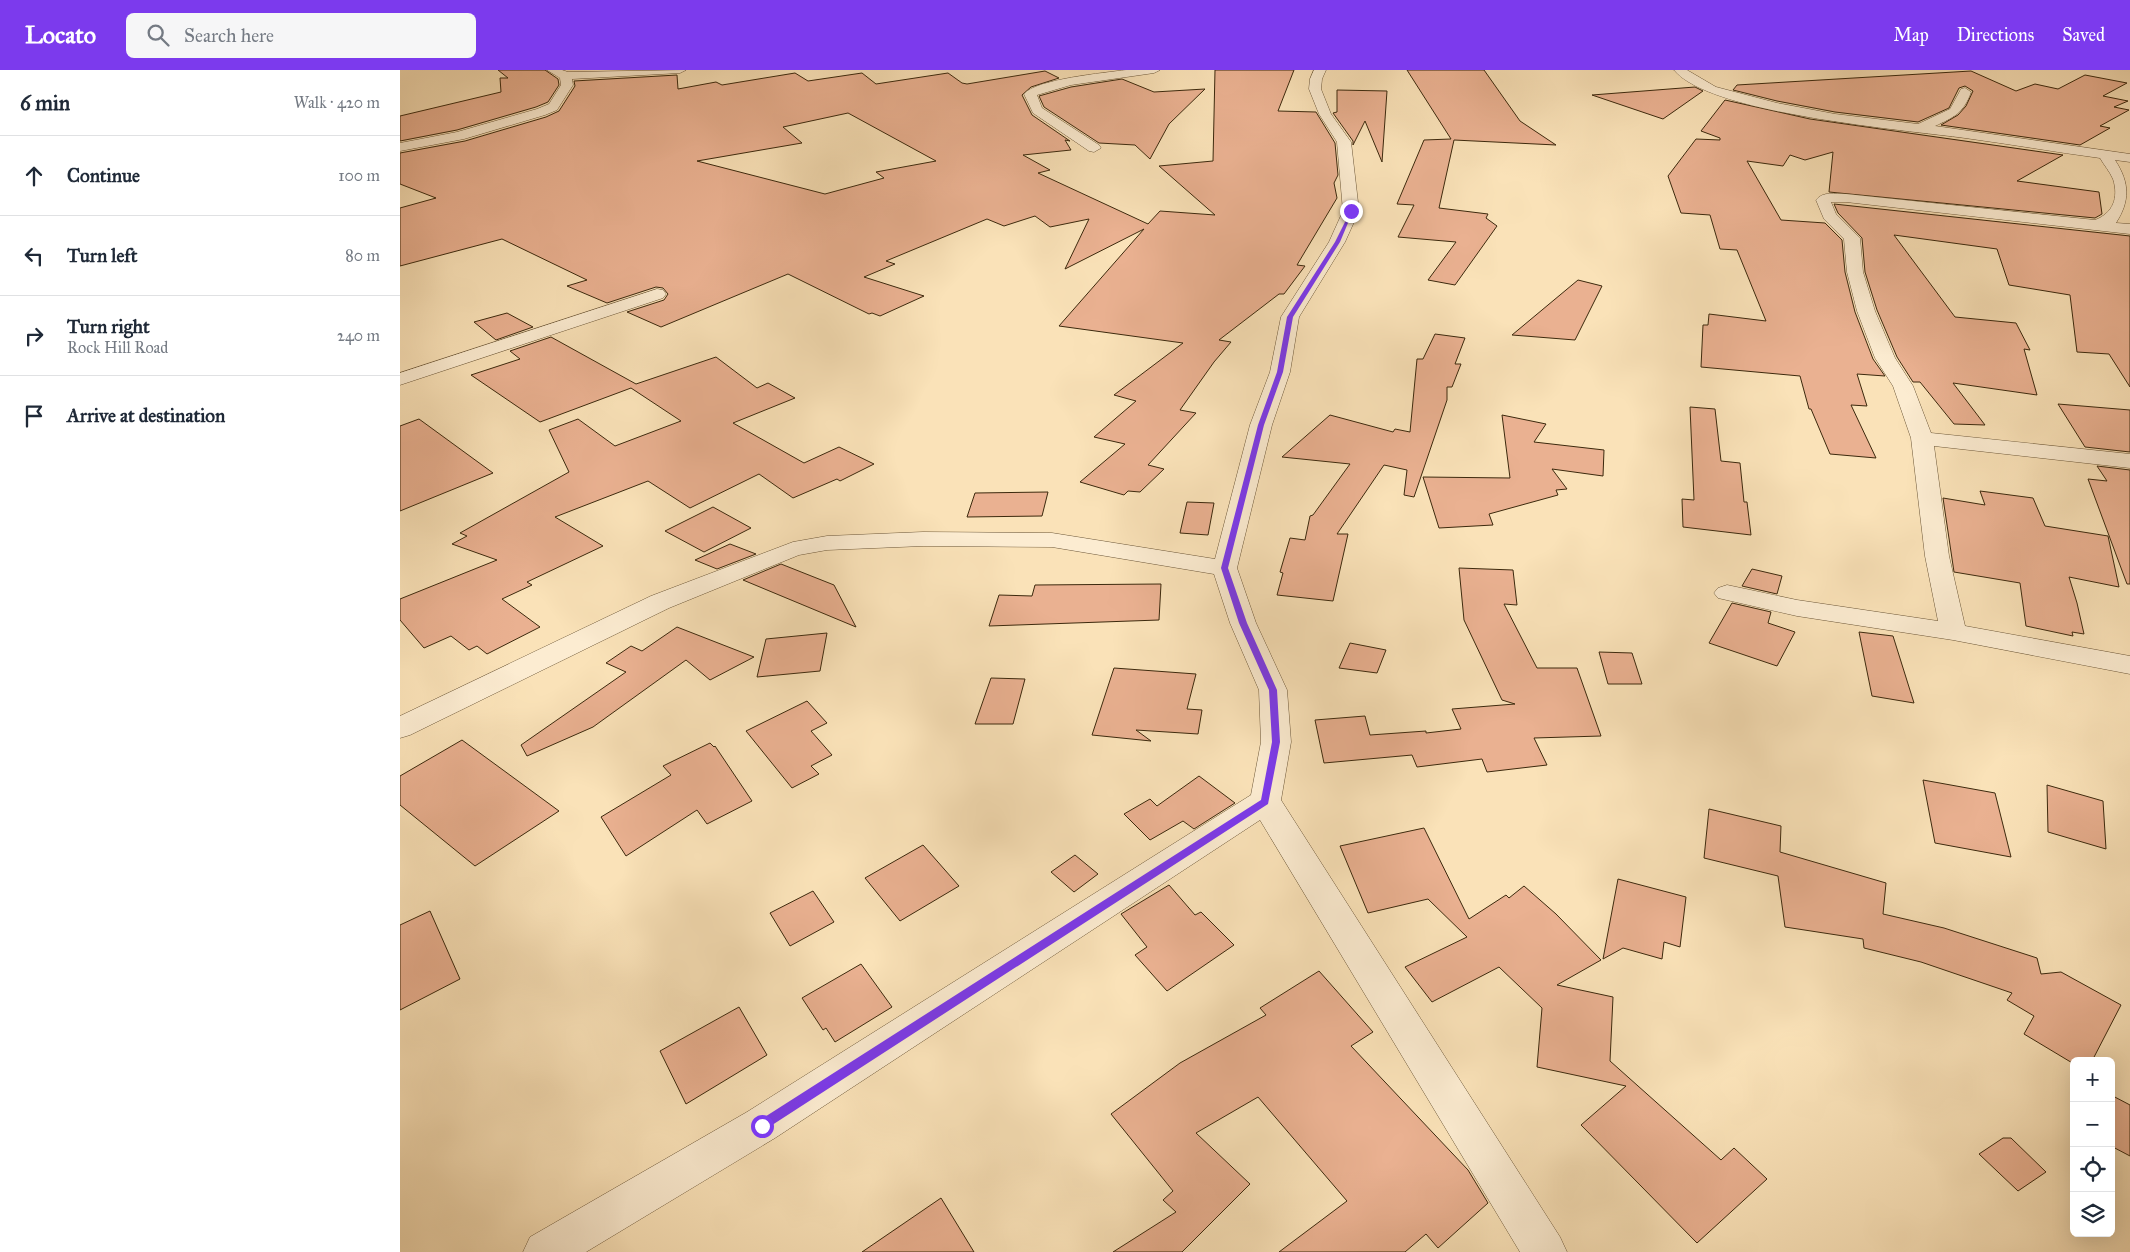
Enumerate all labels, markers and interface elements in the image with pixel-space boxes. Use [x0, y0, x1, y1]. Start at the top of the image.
search box [126, 13, 476, 58]
text: Locato [25, 20, 96, 50]
icon: search [144, 21, 172, 49]
text: Search here [184, 24, 274, 47]
text: Map [1893, 24, 1929, 46]
text: Directions [1957, 24, 2034, 46]
text: Saved [2062, 24, 2105, 46]
text: 6 min [20, 90, 70, 116]
text: Walk · 420 m [294, 93, 380, 112]
icon: ahead [20, 162, 48, 190]
text: Continue [67, 164, 140, 187]
text: 100 m [338, 166, 380, 185]
route end [1340, 200, 1363, 223]
icon: left [20, 242, 48, 270]
text: Turn left [67, 244, 137, 267]
text: 80 m [345, 246, 380, 265]
text: Turn right [67, 315, 150, 338]
icon: right [20, 322, 48, 350]
text: 240 m [337, 326, 380, 345]
text: Rock Hill Road [67, 338, 168, 357]
icon: arrive [20, 402, 48, 430]
text: Arrive at destination [67, 404, 225, 427]
map controls [2070, 1057, 2115, 1237]
button: + [2070, 1057, 2115, 1102]
button: − [2070, 1102, 2115, 1147]
route start [751, 1115, 774, 1138]
button: locate [2070, 1147, 2115, 1192]
button: layers [2070, 1192, 2115, 1237]

